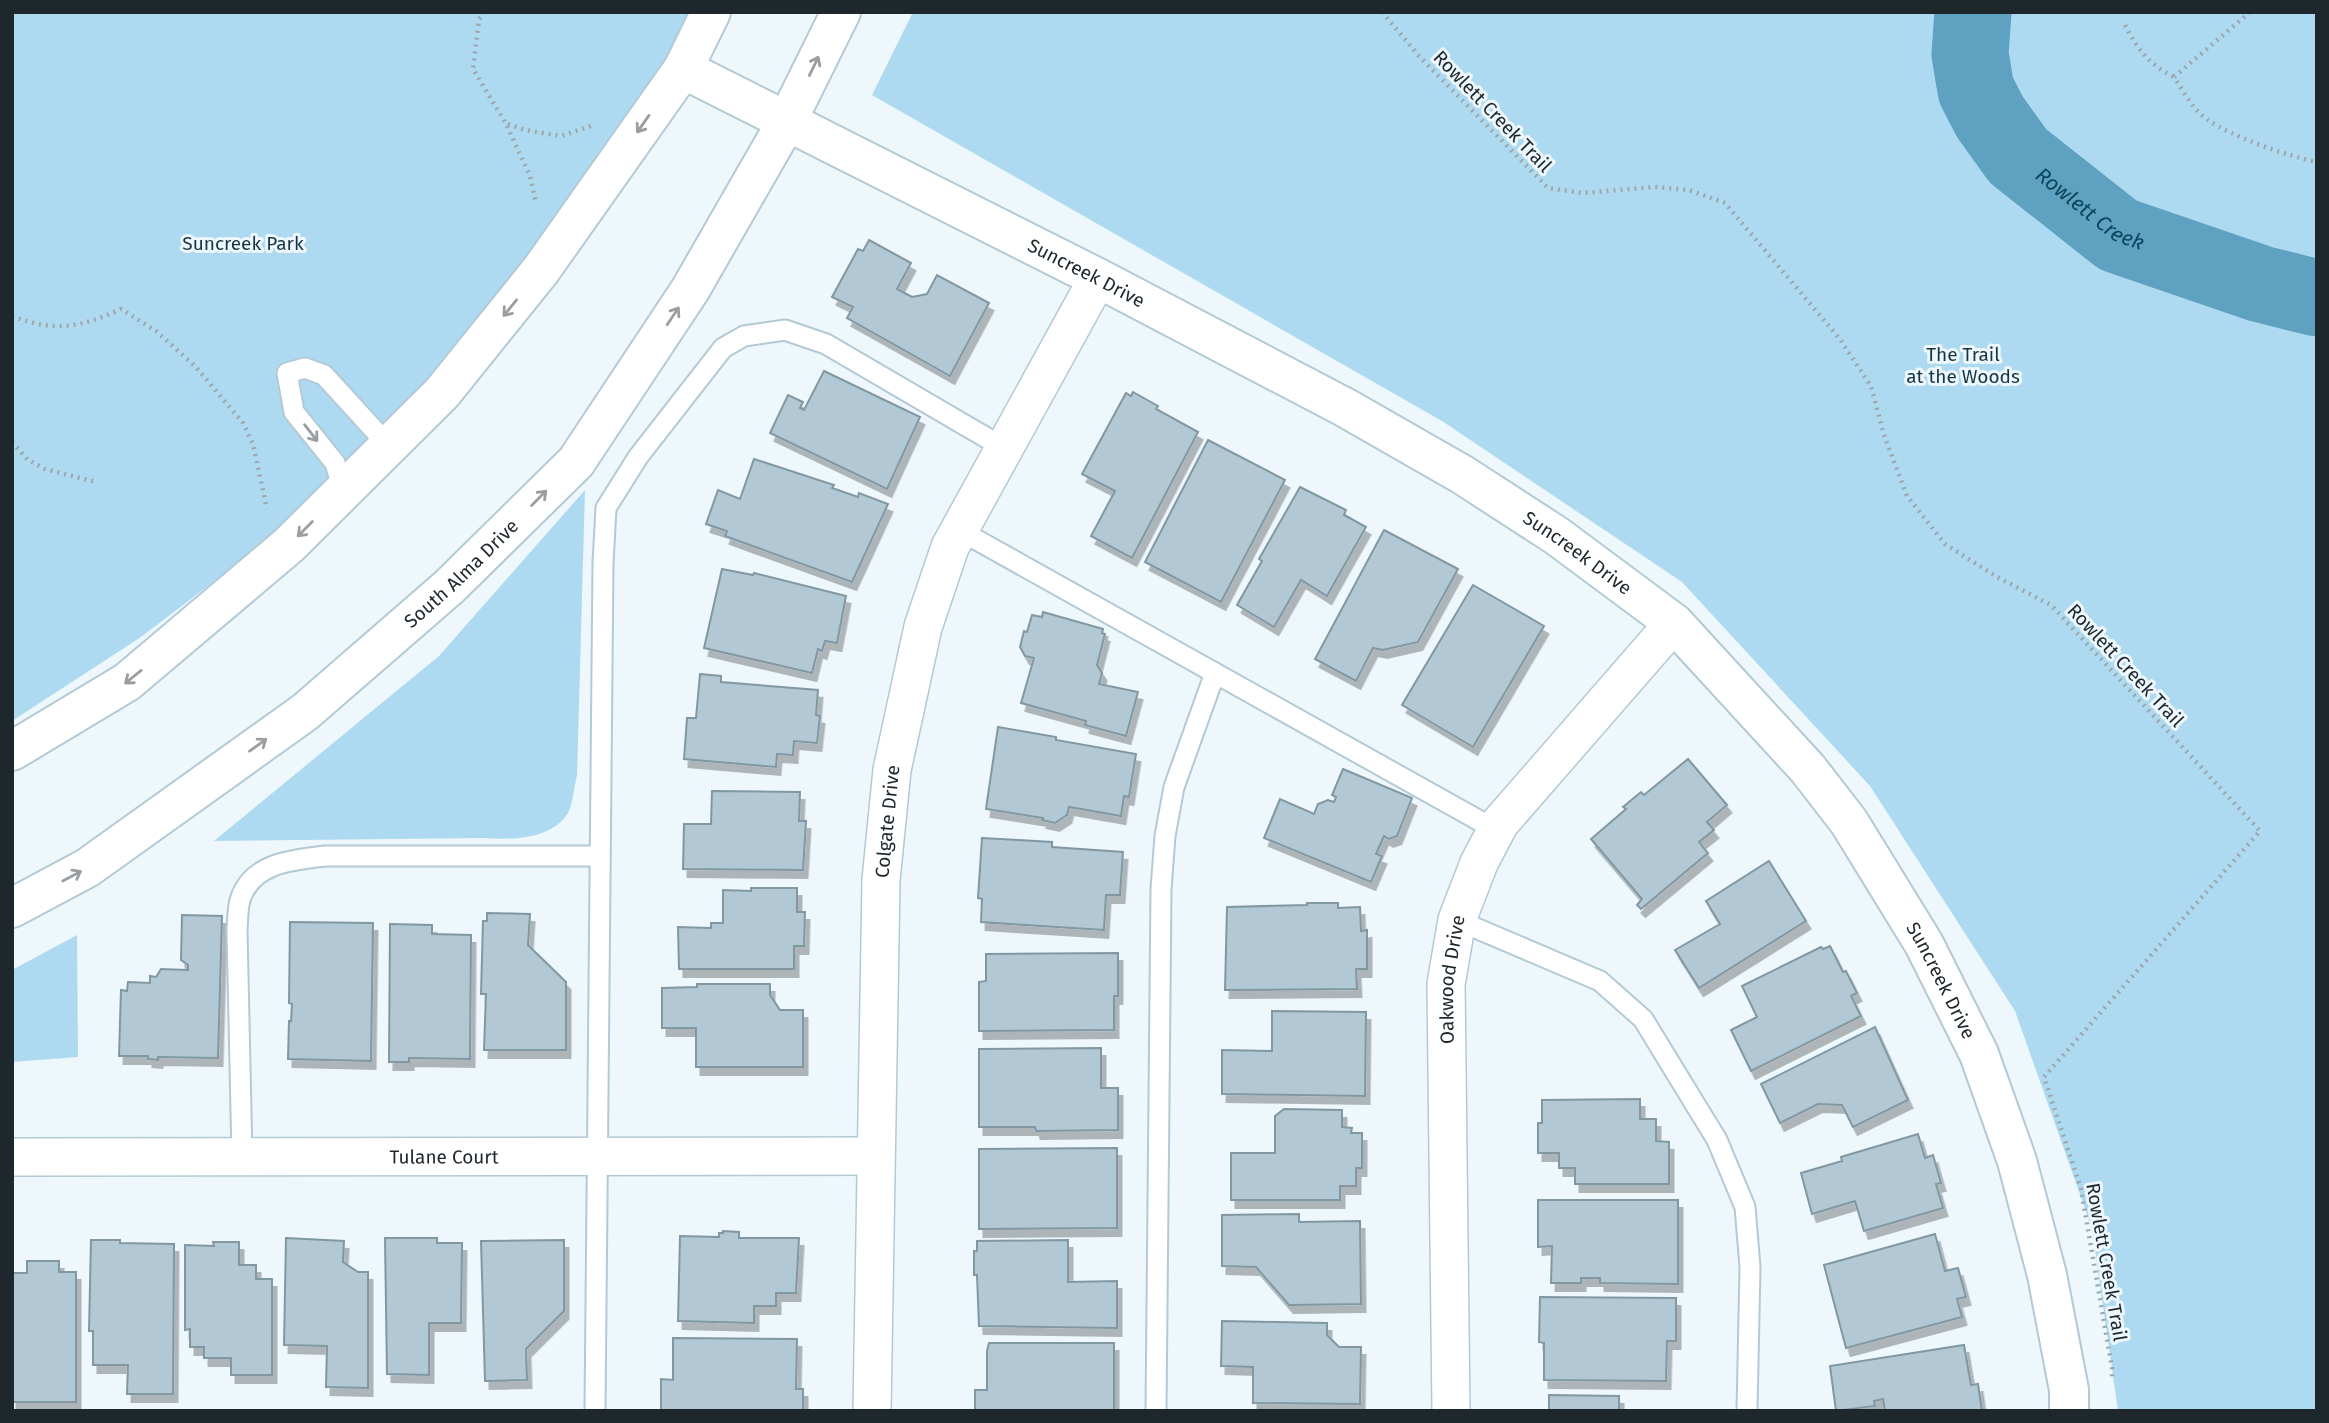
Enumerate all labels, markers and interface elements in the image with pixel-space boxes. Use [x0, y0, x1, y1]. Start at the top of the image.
street label: Rowlett Creek Trail [1429, 46, 1557, 177]
one-way arrow [808, 56, 822, 77]
one-way arrow [636, 114, 650, 133]
water label: Rowlett Creek [2030, 162, 2147, 256]
park label: Suncreek Park [182, 232, 304, 255]
street label: Suncreek Drive [1024, 234, 1149, 313]
one-way arrow [502, 299, 517, 317]
one-way arrow [667, 306, 681, 326]
park label: The Trail at the Woods [1906, 343, 2020, 388]
one-way arrow [304, 423, 319, 442]
one-way arrow [530, 490, 547, 507]
street label: Suncreek Drive [1519, 506, 1636, 600]
street label: South Alma Drive [400, 514, 523, 633]
one-way arrow [297, 520, 314, 537]
street label: Rowlett Creek Trail [2063, 599, 2189, 732]
one-way arrow [124, 669, 142, 684]
one-way arrow [248, 738, 267, 752]
street label: Colgate Drive [870, 764, 904, 879]
one-way arrow [62, 869, 82, 883]
street label: Oakwood Drive [1435, 913, 1470, 1044]
street label: Suncreek Drive [1901, 918, 1981, 1043]
street label: Tulane Court [389, 1145, 499, 1169]
street label: Rowlett Creek Trail [2081, 1181, 2132, 1343]

